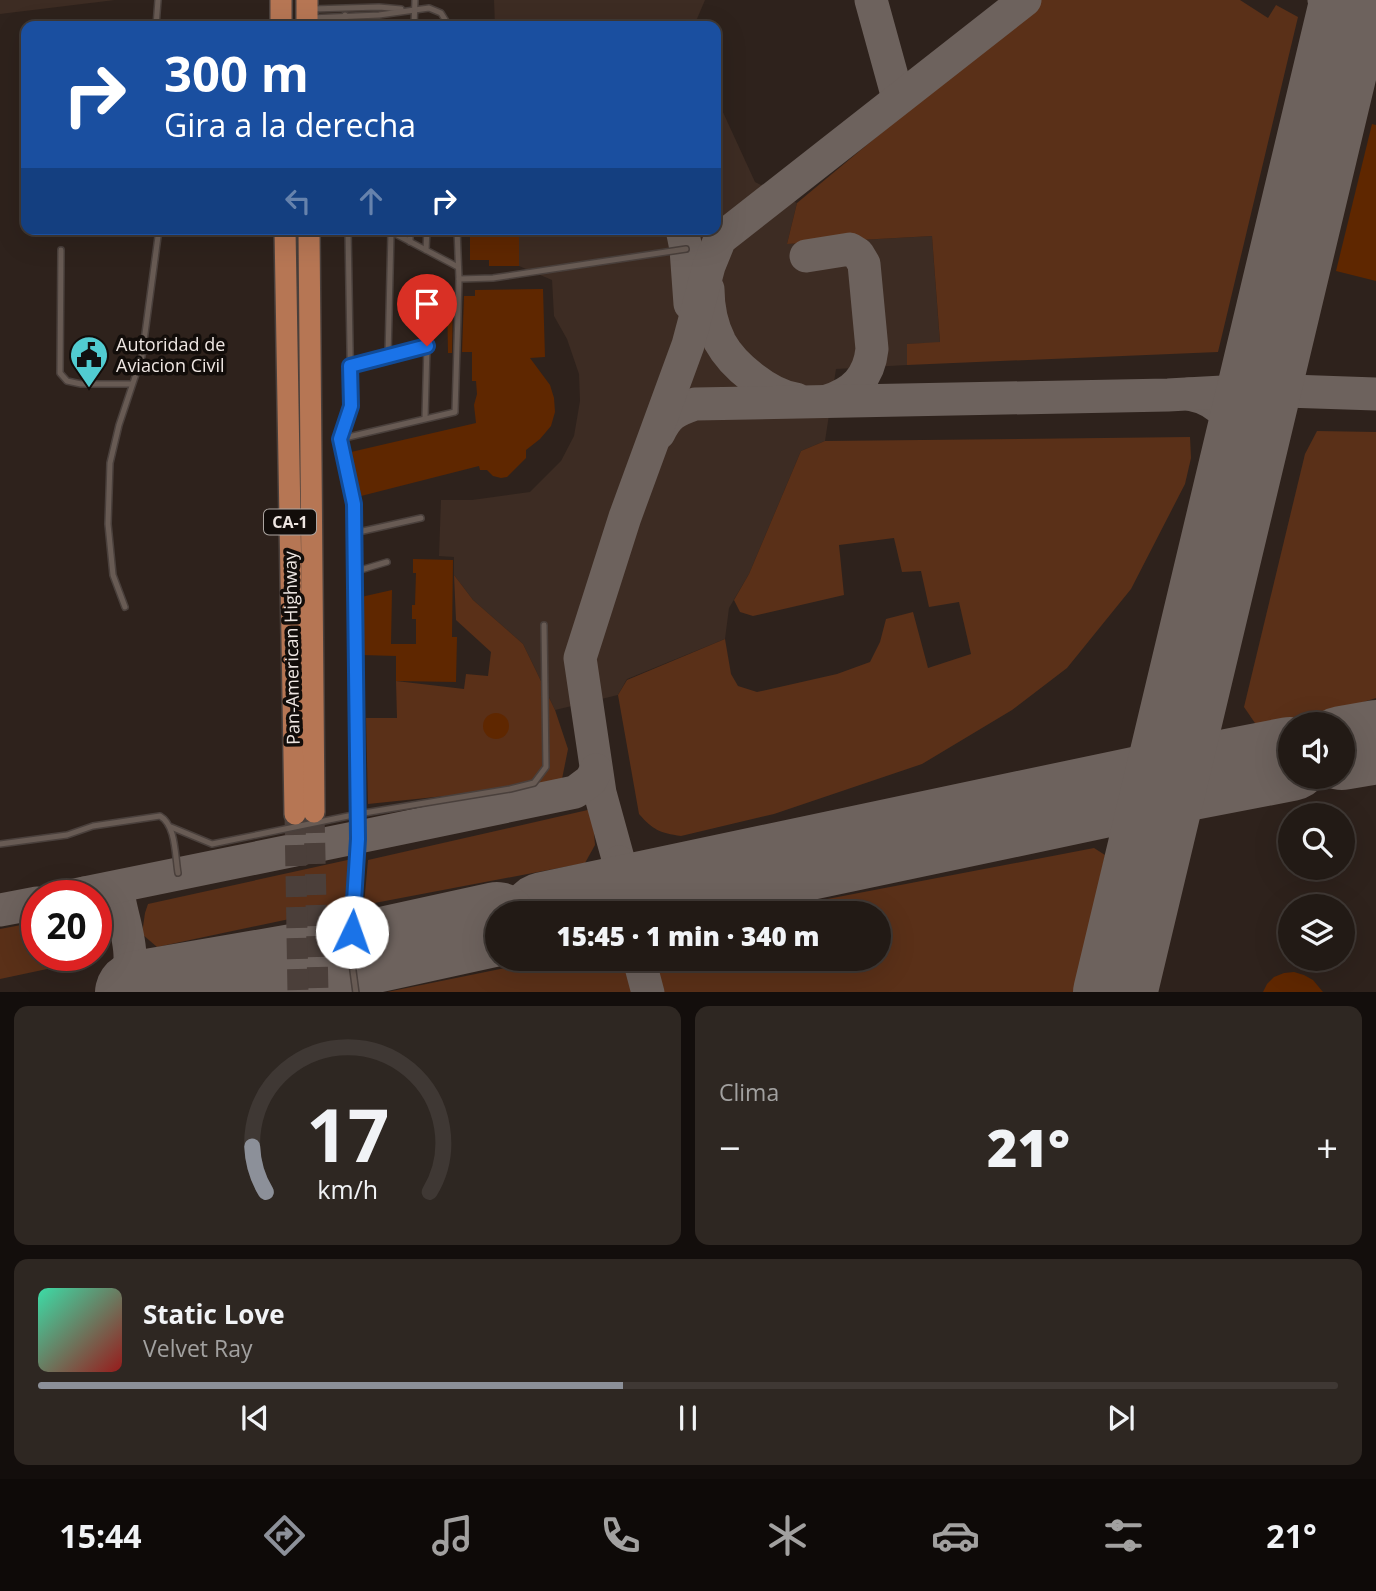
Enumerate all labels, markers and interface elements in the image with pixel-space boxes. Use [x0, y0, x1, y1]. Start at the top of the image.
text: 300 m [164, 40, 309, 106]
icon: right [49, 49, 140, 140]
text: Gira a la derecha [164, 103, 416, 146]
icon: left [279, 182, 317, 220]
icon: ahead [352, 182, 390, 220]
icon: right [425, 182, 463, 220]
pin [397, 274, 457, 346]
icon: arrive [408, 285, 446, 323]
place label: Autoridad de Aviacion Civil [116, 332, 225, 377]
public building icon: Autoridad de Aviacion Civil [68, 334, 110, 389]
road number: CA-1 [264, 509, 316, 534]
street label: Pan-American Highway [277, 550, 305, 745]
map controls [1278, 712, 1355, 971]
button: sound [1278, 712, 1355, 789]
button: search [1278, 803, 1355, 880]
speed limit sign: 20 [21, 880, 112, 971]
button: layers [1278, 894, 1355, 971]
position arrow [315, 895, 389, 969]
text: 15:45 · 1 min · 340 m [557, 918, 819, 954]
text: Clima [719, 1076, 779, 1108]
text: 17 [306, 1084, 389, 1183]
text: 21° [987, 1111, 1070, 1182]
text: − [719, 1121, 741, 1173]
text: + [1316, 1121, 1338, 1173]
text: km/h [317, 1171, 378, 1205]
text: Static Love [143, 1296, 285, 1332]
text: Velvet Ray [143, 1332, 253, 1364]
icon: previous [236, 1399, 274, 1437]
icon: pause [669, 1399, 707, 1437]
icon: next [1102, 1399, 1140, 1437]
icon: directions [260, 1511, 309, 1560]
icon: music [428, 1511, 477, 1560]
icon: phone [596, 1511, 645, 1560]
icon: climate [763, 1511, 812, 1560]
icon: car [931, 1511, 980, 1560]
icon: filters [1099, 1511, 1148, 1560]
text: 15:44 [59, 1514, 142, 1557]
text: 21° [1266, 1514, 1317, 1557]

